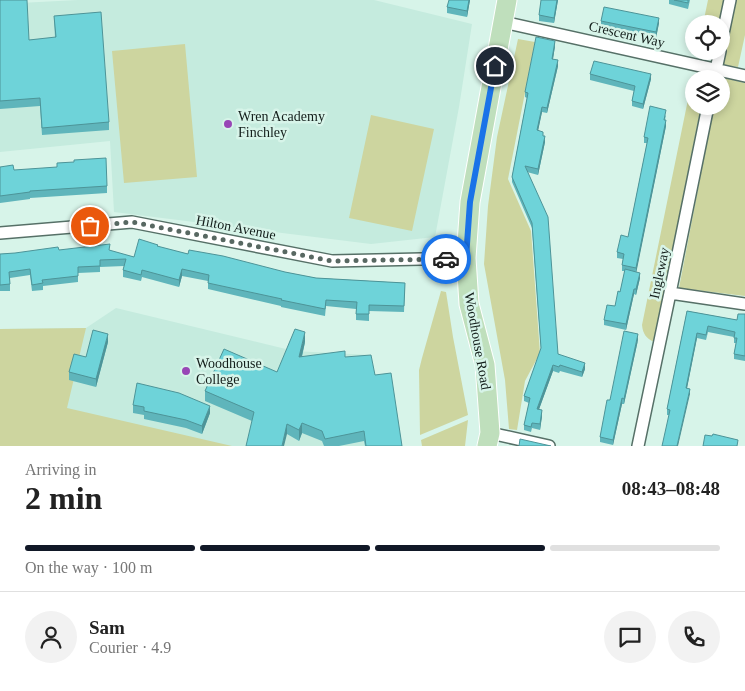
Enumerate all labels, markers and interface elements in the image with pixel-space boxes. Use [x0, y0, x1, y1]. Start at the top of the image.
map controls [685, 15, 730, 115]
button: locate [685, 15, 730, 60]
street label: Crescent Way [587, 18, 666, 51]
pin [474, 45, 516, 87]
icon: home [481, 52, 509, 80]
button: layers [685, 70, 730, 115]
place label: Wren Academy Finchley [238, 109, 325, 140]
marker: Wren Academy Finchley [222, 118, 234, 130]
pin [69, 205, 111, 247]
icon: bag [76, 212, 104, 240]
street label: Hilton Avenue [195, 212, 277, 243]
courier [421, 234, 471, 284]
icon: car [432, 245, 460, 273]
street label: Ingleway [647, 246, 672, 300]
street label: Woodhouse Road [462, 291, 493, 391]
place label: Woodhouse College [196, 356, 262, 387]
marker: Woodhouse College [180, 365, 192, 377]
text: Arriving in [25, 461, 97, 478]
text: 08:43–08:48 [622, 478, 720, 499]
text: 2 min [25, 480, 102, 516]
text: On the way · 100 m [25, 559, 153, 576]
button: person [25, 611, 77, 663]
button: chat [604, 611, 656, 663]
button: phone [668, 611, 720, 663]
text: Sam [89, 617, 125, 638]
text: Courier · 4.9 [89, 639, 171, 656]

